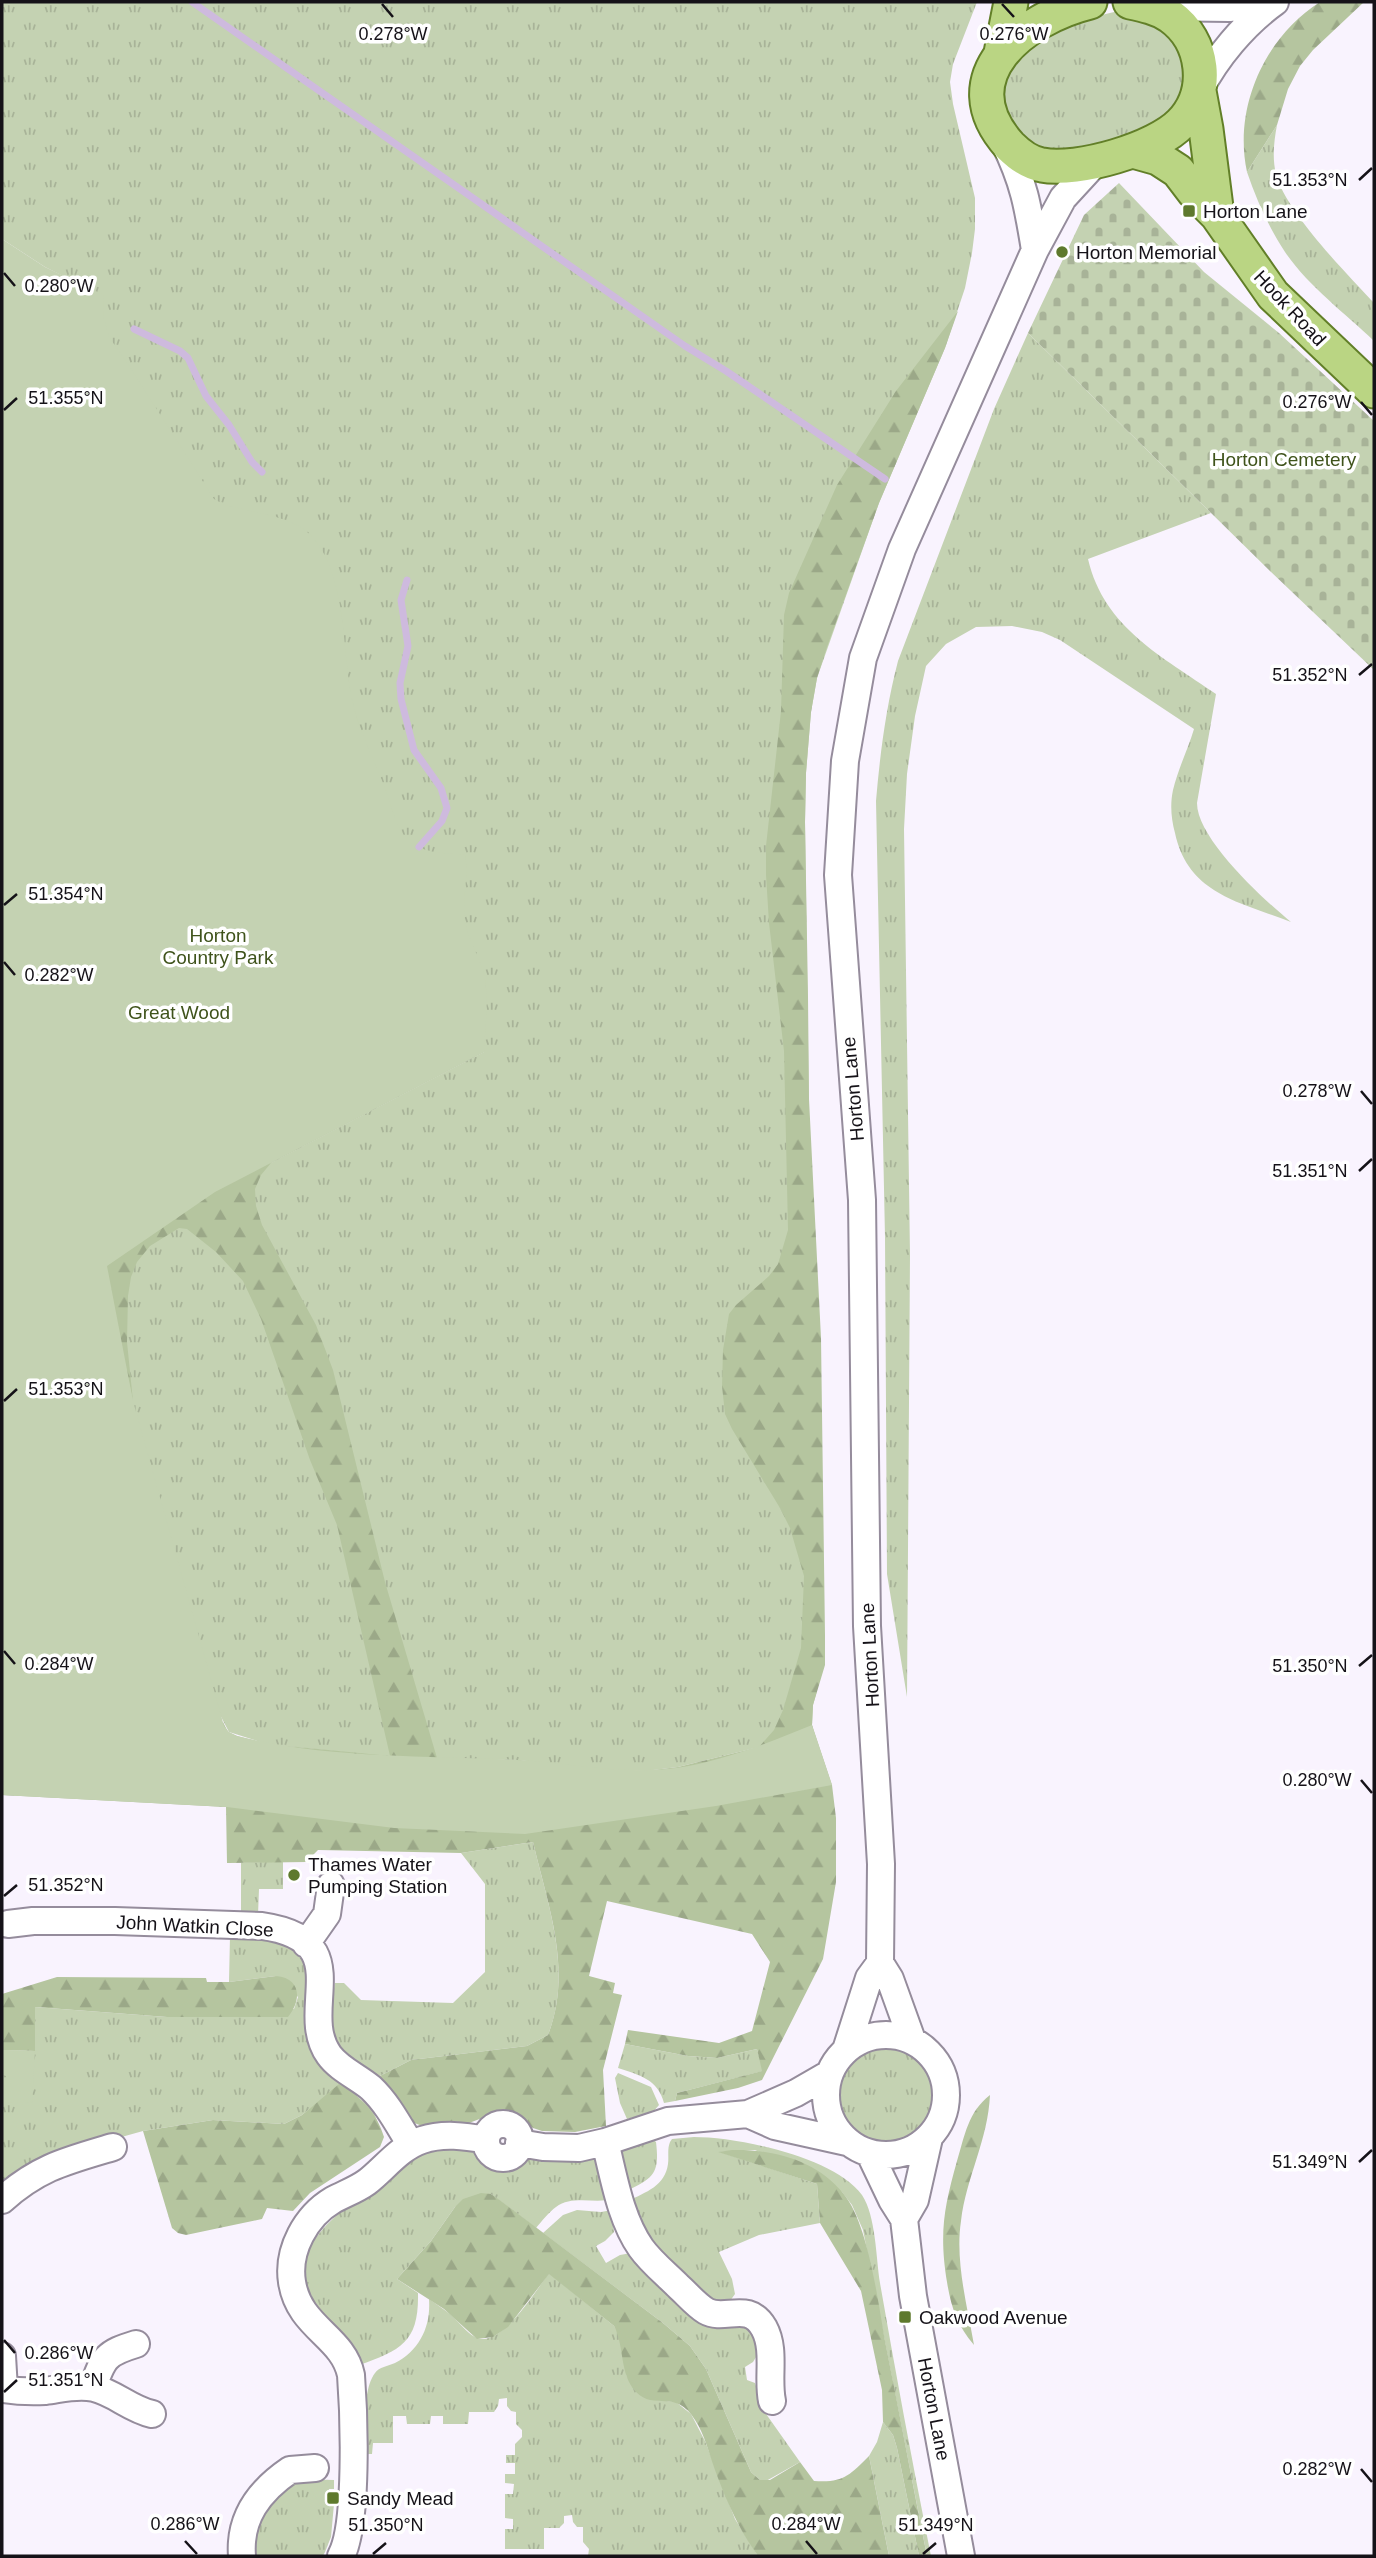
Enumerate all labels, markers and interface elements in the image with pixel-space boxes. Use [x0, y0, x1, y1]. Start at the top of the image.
text: 0.278°W [358, 24, 428, 44]
text: 0.276°W [979, 24, 1049, 44]
text: 51.353°N [1272, 170, 1348, 190]
place label: Horton Lane [1203, 201, 1308, 222]
marker: Horton Lane [1181, 203, 1197, 219]
place label: Horton Memorial [1076, 242, 1216, 263]
marker: Horton Memorial [1054, 244, 1070, 260]
street label: Hook Road [1250, 266, 1330, 350]
text: 0.280°W [24, 276, 94, 296]
text: 51.355°N [28, 388, 104, 408]
text: 0.276°W [1282, 392, 1352, 412]
park label: Horton Cemetery [1212, 449, 1357, 470]
text: 51.352°N [1272, 665, 1348, 685]
text: 51.354°N [28, 884, 104, 904]
park label: Horton Country Park [163, 925, 274, 968]
text: 0.282°W [24, 965, 94, 985]
park label: Great Wood [128, 1002, 230, 1023]
street label: Horton Lane [838, 1036, 868, 1142]
text: 0.278°W [1282, 1081, 1352, 1101]
text: 51.351°N [1272, 1161, 1348, 1181]
text: 51.353°N [28, 1379, 104, 1399]
street label: Horton Lane [857, 1602, 883, 1708]
text: 0.284°W [24, 1654, 94, 1674]
text: 51.350°N [1272, 1656, 1348, 1676]
text: 0.280°W [1282, 1770, 1352, 1790]
place label: Thames Water Pumping Station [308, 1854, 447, 1897]
marker: Thames Water Pumping Station [286, 1867, 302, 1883]
text: 51.352°N [28, 1875, 104, 1895]
street label: John Watkin Close [116, 1911, 274, 1941]
text: 51.349°N [1272, 2152, 1348, 2172]
place label: Oakwood Avenue [919, 2307, 1068, 2328]
marker: Oakwood Avenue [897, 2309, 913, 2325]
text: 0.286°W [24, 2343, 94, 2363]
street label: Horton Lane [914, 2356, 954, 2462]
text: 51.351°N [28, 2370, 104, 2390]
text: 0.282°W [1282, 2459, 1352, 2479]
place label: Sandy Mead [347, 2488, 454, 2509]
marker: Sandy Mead [325, 2490, 341, 2506]
text: 0.286°W [150, 2514, 220, 2534]
text: 0.284°W [771, 2514, 841, 2534]
text: 51.350°N [348, 2515, 424, 2535]
text: 51.349°N [898, 2515, 974, 2535]

